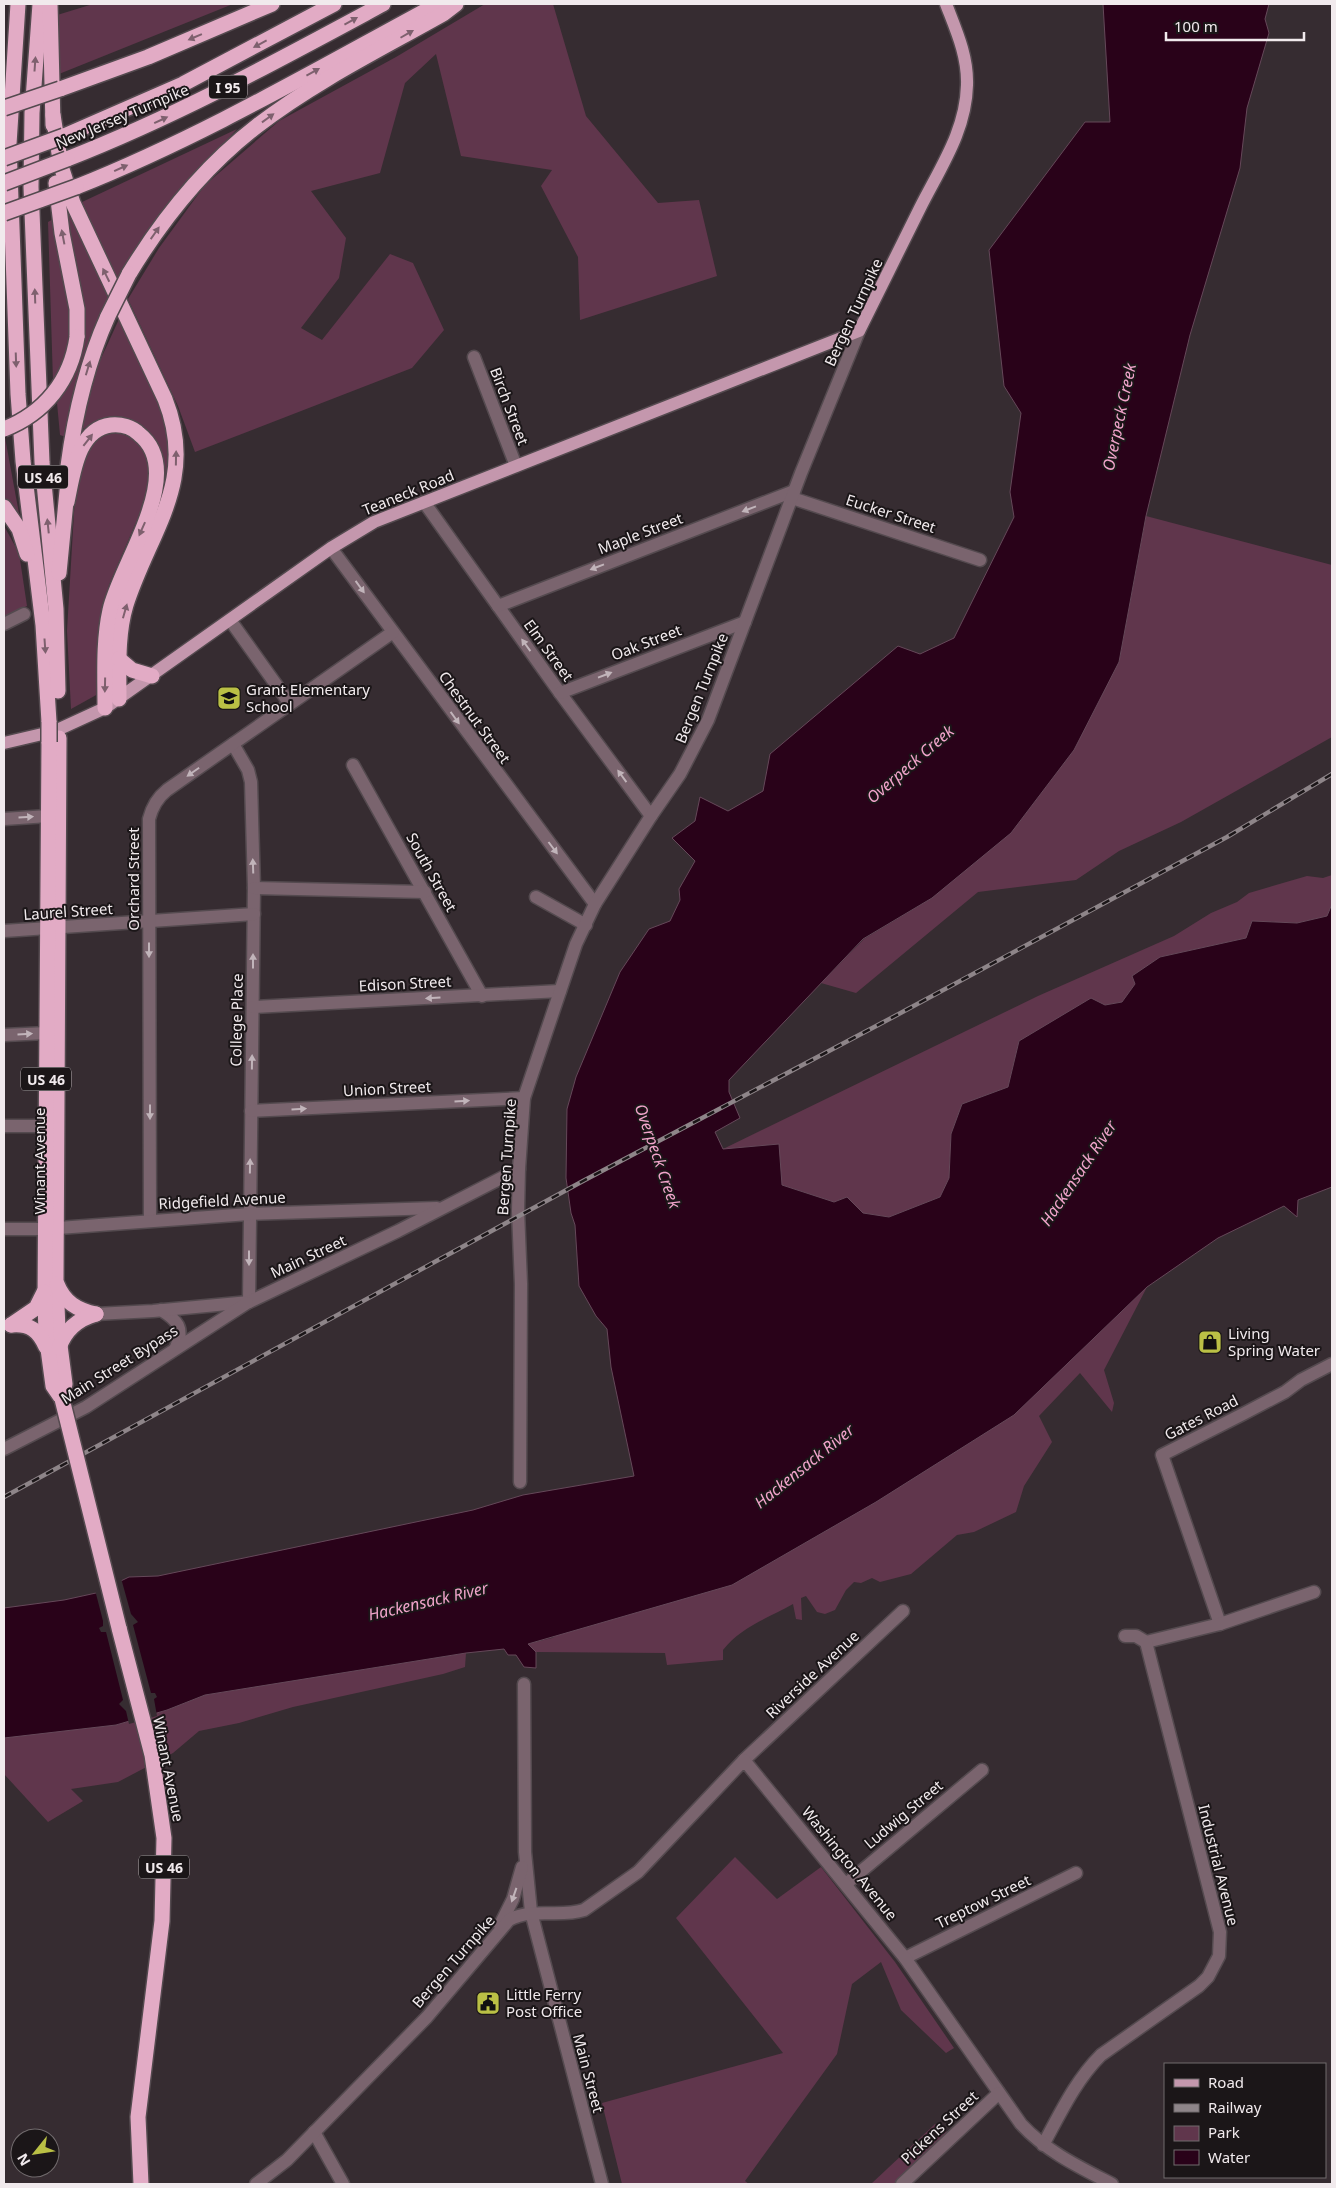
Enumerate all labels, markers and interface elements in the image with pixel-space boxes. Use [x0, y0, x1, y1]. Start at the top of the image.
scale bar [1166, 10, 1304, 42]
text: 100 m [1174, 16, 1218, 36]
one-way arrow [344, 17, 359, 25]
one-way arrow [400, 30, 415, 38]
one-way arrow [188, 34, 203, 42]
one-way arrow [253, 40, 267, 48]
one-way arrow [31, 56, 39, 72]
one-way arrow [306, 68, 320, 76]
road number: I 95 [209, 75, 247, 98]
street label: New Jersey Turnpike [52, 79, 192, 153]
one-way arrow [261, 113, 275, 123]
one-way arrow [154, 116, 168, 124]
one-way arrow [114, 164, 128, 172]
one-way arrow [150, 227, 160, 240]
one-way arrow [59, 229, 67, 245]
street label: Bergen Turnpike [819, 255, 887, 369]
one-way arrow [102, 268, 110, 282]
one-way arrow [31, 288, 39, 304]
one-way arrow [13, 353, 21, 369]
one-way arrow [84, 360, 92, 375]
water label: Overpeck Creek [1097, 360, 1141, 473]
street label: Birch Street [486, 364, 534, 448]
one-way arrow [82, 433, 93, 446]
one-way arrow [173, 450, 181, 466]
street label: Teaneck Road [359, 465, 457, 519]
road number: US 46 [18, 466, 68, 488]
street label: Eucker Street [844, 489, 939, 537]
one-way arrow [741, 506, 756, 513]
street label: Maple Street [595, 507, 686, 558]
one-way arrow [44, 517, 52, 533]
one-way arrow [137, 522, 145, 536]
one-way arrow [590, 564, 604, 572]
one-way arrow [354, 580, 365, 593]
one-way arrow [121, 603, 129, 618]
street label: Elm Street [520, 615, 579, 685]
street label: Oak Street [608, 619, 685, 665]
street label: Bergen Turnpike [670, 630, 732, 746]
one-way arrow [521, 638, 531, 652]
one-way arrow [41, 639, 49, 655]
street label: Chestnut Street [435, 667, 516, 768]
one-way arrow [598, 671, 613, 679]
one-way arrow [101, 677, 109, 693]
place label: Grant Elementary School [246, 679, 370, 716]
school or university icon: Grant Elementary School [216, 685, 242, 711]
one-way arrow [450, 712, 460, 725]
water label: Overpeck Creek [862, 719, 959, 808]
one-way arrow [186, 767, 200, 777]
one-way arrow [616, 770, 627, 783]
one-way arrow [18, 813, 34, 821]
street label: Orchard Street [123, 827, 143, 931]
street label: South Street [402, 829, 462, 915]
one-way arrow [548, 841, 558, 855]
one-way arrow [249, 857, 257, 873]
street label: Laurel Street [23, 898, 114, 924]
one-way arrow [145, 942, 153, 958]
one-way arrow [249, 953, 257, 969]
street label: Edison Street [358, 971, 452, 995]
street label: College Place [225, 973, 247, 1067]
one-way arrow [425, 995, 441, 1003]
one-way arrow [18, 1030, 34, 1038]
one-way arrow [248, 1054, 256, 1070]
road number: US 46 [21, 1068, 71, 1090]
street label: Union Street [342, 1076, 432, 1100]
one-way arrow [454, 1097, 470, 1105]
street label: Bergen Turnpike [492, 1098, 520, 1216]
water label: Overpeck Creek [630, 1101, 687, 1212]
one-way arrow [146, 1104, 154, 1120]
one-way arrow [292, 1104, 308, 1112]
street label: Winant Avenue [29, 1108, 49, 1214]
water label: Hackensack River [1035, 1116, 1122, 1230]
one-way arrow [246, 1157, 254, 1173]
street label: Ridgefield Avenue [158, 1187, 286, 1213]
street label: Main Street [267, 1230, 349, 1282]
one-way arrow [245, 1250, 253, 1266]
street label: Main Street Bypass [57, 1320, 181, 1408]
place label: Living Spring Water [1228, 1323, 1320, 1360]
shop icon: Living Spring Water [1197, 1329, 1223, 1355]
street label: Gates Road [1161, 1390, 1241, 1444]
water label: Hackensack River [749, 1419, 859, 1513]
water label: Hackensack River [366, 1576, 491, 1625]
street label: Riverside Avenue [761, 1626, 863, 1722]
street label: Winant Avenue [149, 1715, 189, 1823]
street label: Ludwig Street [859, 1775, 947, 1853]
street label: Washington Avenue [798, 1802, 902, 1924]
street label: Industrial Avenue [1194, 1802, 1244, 1928]
road number: US 46 [139, 1855, 189, 1878]
street label: Treptow Street [932, 1869, 1034, 1933]
one-way arrow [510, 1888, 517, 1903]
street label: Bergen Turnpike [407, 1910, 499, 2012]
place label: Little Ferry Post Office [506, 1984, 582, 2021]
public building icon: Little Ferry Post Office [475, 1990, 501, 2016]
street label: Main Street [569, 2031, 609, 2115]
legend [1164, 2063, 1326, 2178]
text: Road [1208, 2072, 1244, 2092]
street label: Pickens Street [896, 2086, 982, 2168]
text: Railway [1208, 2097, 1262, 2117]
text: Park [1208, 2122, 1240, 2142]
north arrow [10, 2128, 60, 2178]
text: Water [1208, 2147, 1250, 2167]
text: N [12, 2150, 34, 2169]

